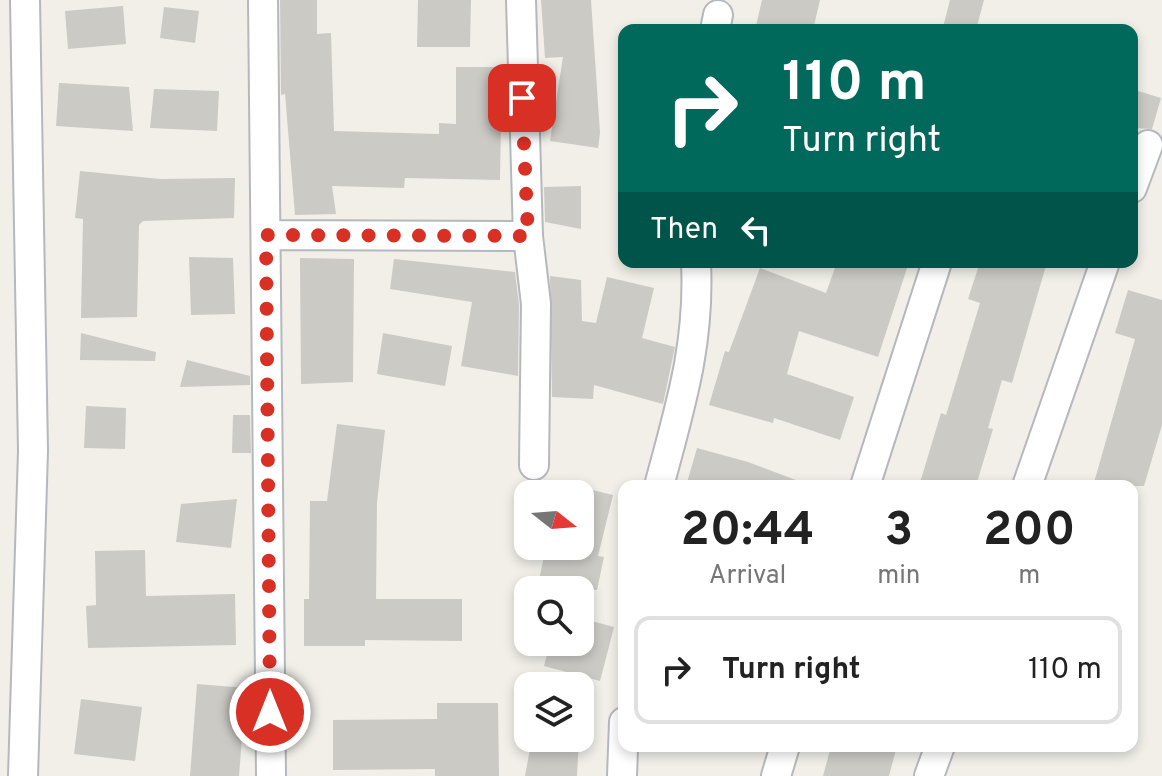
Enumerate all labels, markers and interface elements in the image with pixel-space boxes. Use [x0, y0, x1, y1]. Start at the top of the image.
text: 110 m [782, 50, 927, 120]
icon: right [650, 56, 754, 160]
pin [488, 64, 556, 132]
icon: arrive [500, 76, 544, 120]
text: Turn right [782, 119, 941, 165]
icon: left [734, 208, 778, 252]
text: Then [650, 212, 718, 249]
north arrow [514, 480, 594, 560]
map controls [514, 480, 594, 752]
text: 20:44 [680, 502, 815, 562]
text: 3 [884, 502, 913, 562]
text: 200 [983, 502, 1076, 562]
text: Arrival [709, 560, 786, 593]
text: min [877, 560, 920, 593]
text: m [1018, 560, 1040, 593]
button: search [514, 576, 594, 656]
icon: right [654, 648, 698, 692]
text: Turn right [722, 652, 860, 689]
text: 110 m [1028, 652, 1102, 689]
position arrow [228, 670, 312, 754]
button: layers [514, 672, 594, 752]

